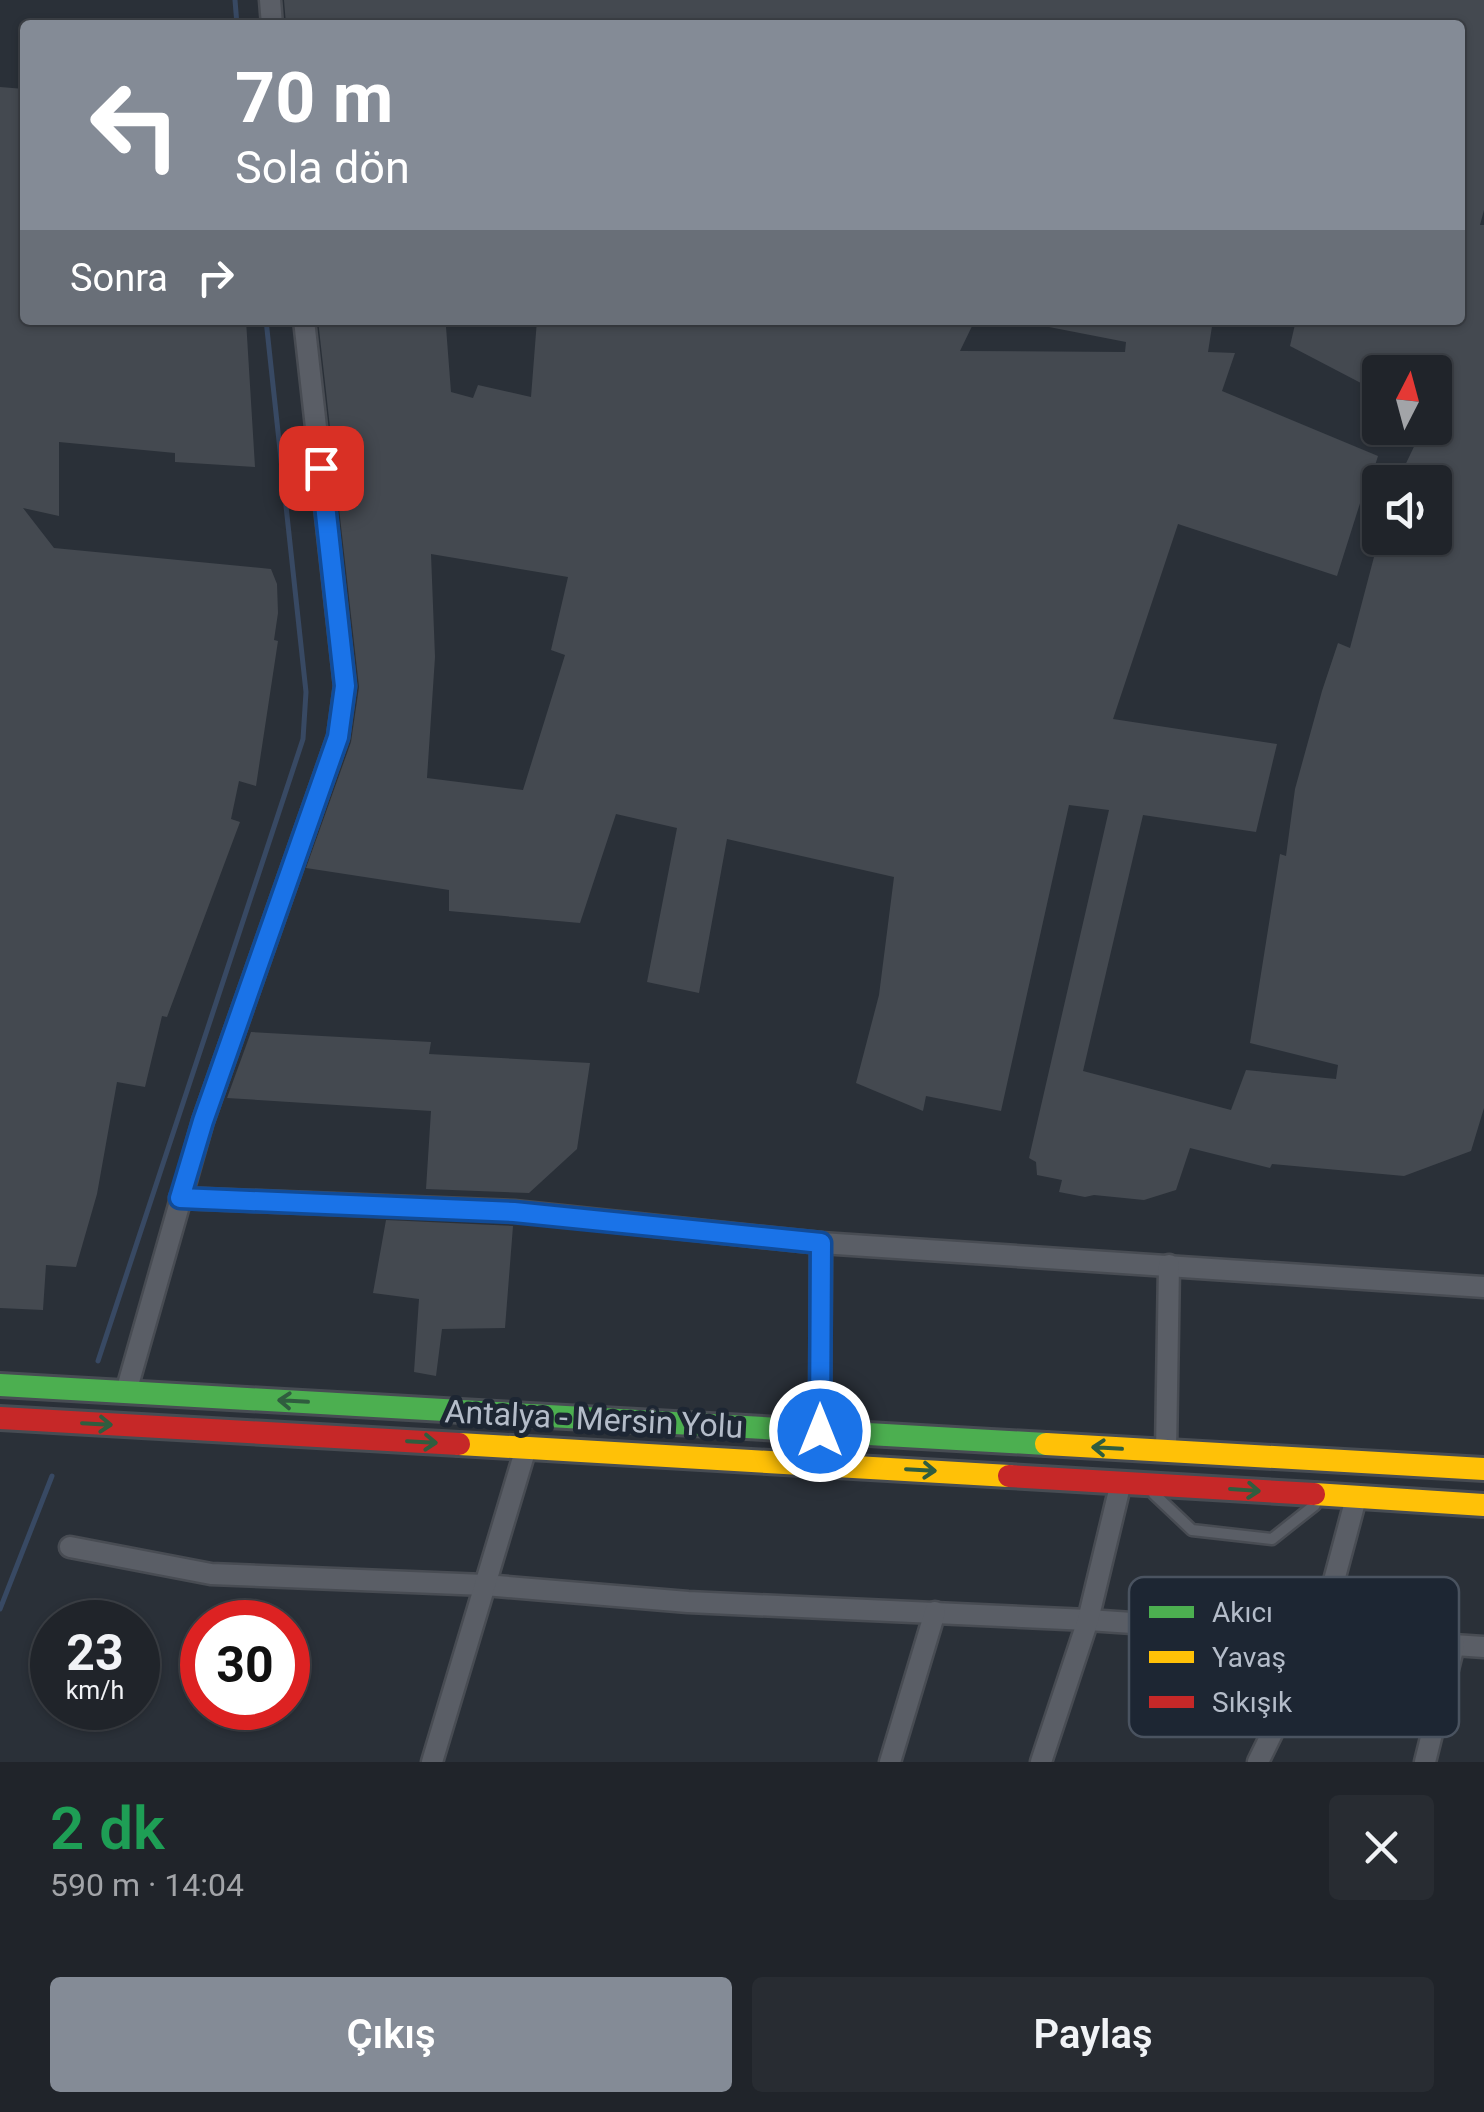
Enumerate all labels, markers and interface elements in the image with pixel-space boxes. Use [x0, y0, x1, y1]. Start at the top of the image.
text: 70 m [235, 57, 393, 139]
icon: left [70, 60, 200, 190]
text: Sola dön [235, 141, 410, 194]
icon: right [188, 250, 243, 305]
text: Sonra [70, 256, 168, 300]
north arrow [1362, 355, 1452, 445]
map controls [1362, 355, 1452, 555]
pin [279, 426, 364, 511]
icon: arrive [294, 441, 349, 496]
button: sound [1362, 465, 1452, 555]
position arrow [768, 1379, 872, 1483]
one-way arrow [278, 1392, 310, 1411]
street label: Antalya - Mersin Yolu [444, 1392, 744, 1446]
one-way arrow [81, 1415, 113, 1434]
one-way arrow [405, 1433, 437, 1452]
one-way arrow [1092, 1438, 1124, 1457]
one-way arrow [905, 1461, 937, 1480]
one-way arrow [1229, 1481, 1261, 1500]
legend [1129, 1577, 1459, 1737]
text: Akıcı [1212, 1596, 1273, 1629]
speed limit sign: 30 [180, 1600, 310, 1730]
text: 23 [66, 1624, 124, 1682]
text: Yavaş [1212, 1641, 1286, 1674]
text: km/h [66, 1676, 124, 1705]
text: Sıkışık [1212, 1686, 1293, 1719]
text: 2 dk [50, 1793, 165, 1864]
button: close [1329, 1795, 1434, 1900]
text: 590 m · 14:04 [50, 1866, 244, 1904]
button: Çıkış [50, 1977, 732, 2092]
button: Paylaş [752, 1977, 1434, 2092]

